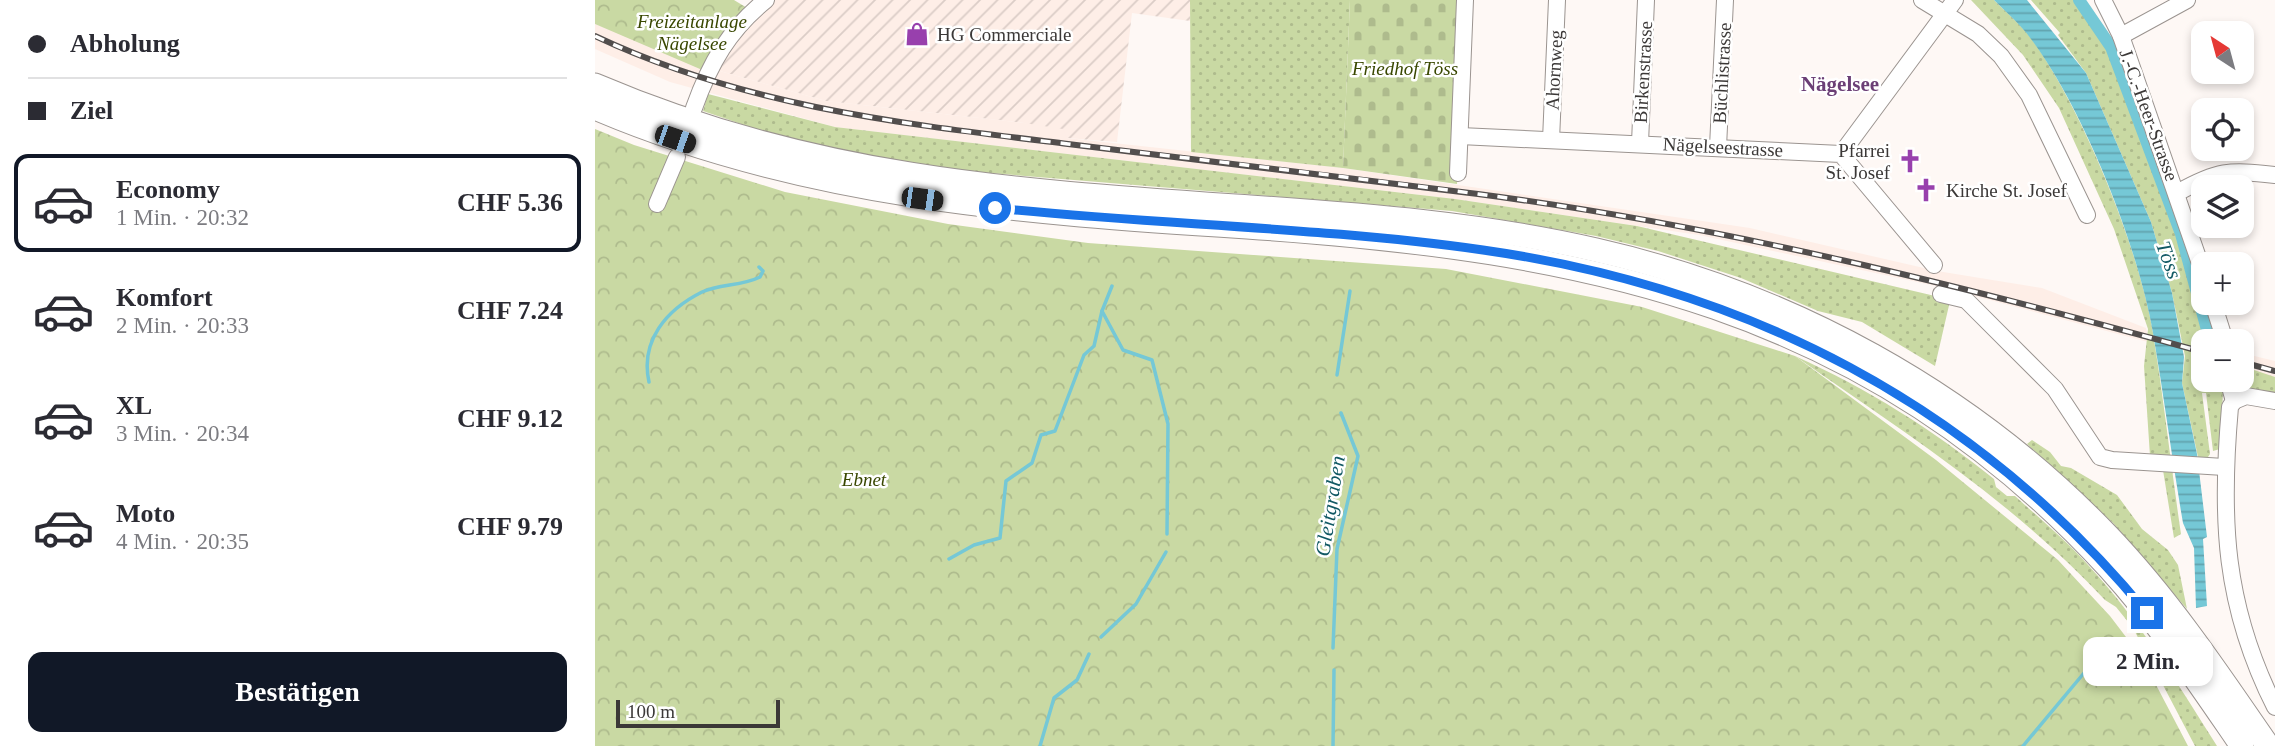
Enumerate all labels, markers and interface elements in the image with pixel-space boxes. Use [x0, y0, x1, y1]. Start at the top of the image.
park label: Freizeitanlage Nägelsee [636, 11, 747, 54]
shop icon: HG Commerciale [903, 20, 931, 48]
street label: Birkenstrasse [1630, 20, 1656, 124]
north arrow [2191, 21, 2254, 84]
map controls [2191, 21, 2254, 392]
street label: Büchlistrasse [1709, 22, 1735, 124]
place label: HG Commerciale [937, 24, 1072, 45]
text: Abholung [70, 29, 180, 58]
street label: Ahornweg [1541, 29, 1567, 111]
street label: J.-C.-Heer-Strasse [2115, 46, 2183, 184]
park label: Friedhof Töss [1351, 58, 1458, 79]
district label: Nägelsee [1801, 72, 1879, 96]
text: Ziel [70, 96, 113, 125]
button: locate [2191, 98, 2254, 161]
car [652, 122, 699, 156]
street label: Nägelseestrasse [1662, 133, 1784, 161]
place label: Pfarrei St. Josef [1826, 140, 1891, 183]
church icon: Pfarrei St. Josef [1896, 147, 1924, 175]
icon: car [32, 172, 95, 235]
text: Economy [116, 175, 220, 204]
button: layers [2191, 175, 2254, 238]
church icon: Kirche St. Josef [1912, 176, 1940, 204]
place label: Kirche St. Josef [1946, 180, 2068, 201]
car [900, 186, 945, 212]
text: CHF 5.36 [457, 188, 563, 217]
route start [979, 192, 1011, 224]
text: 1 Min. · 20:32 [116, 205, 249, 230]
water label: Töss [2151, 238, 2187, 282]
button: + [2191, 252, 2254, 315]
icon: car [32, 280, 95, 343]
text: Komfort [116, 283, 213, 312]
text: CHF 7.24 [457, 296, 563, 325]
text: 2 Min. · 20:33 [116, 313, 249, 338]
button: − [2191, 329, 2254, 392]
icon: car [32, 388, 95, 451]
text: XL [116, 391, 152, 420]
text: CHF 9.12 [457, 404, 563, 433]
text: 3 Min. · 20:34 [116, 421, 249, 446]
water label: Gleitgraben [1310, 454, 1350, 558]
park label: Ebnet [841, 469, 887, 490]
icon: car [32, 496, 95, 559]
text: Moto [116, 499, 175, 528]
text: CHF 9.79 [457, 512, 563, 541]
text: 4 Min. · 20:35 [116, 529, 249, 554]
route end [2131, 597, 2163, 629]
callout: 2 Min. [2082, 638, 2212, 686]
text: 2 Min. [2116, 649, 2180, 674]
button: Bestätigen [28, 652, 567, 732]
scale bar [616, 697, 781, 729]
text: 100 m [627, 701, 675, 722]

